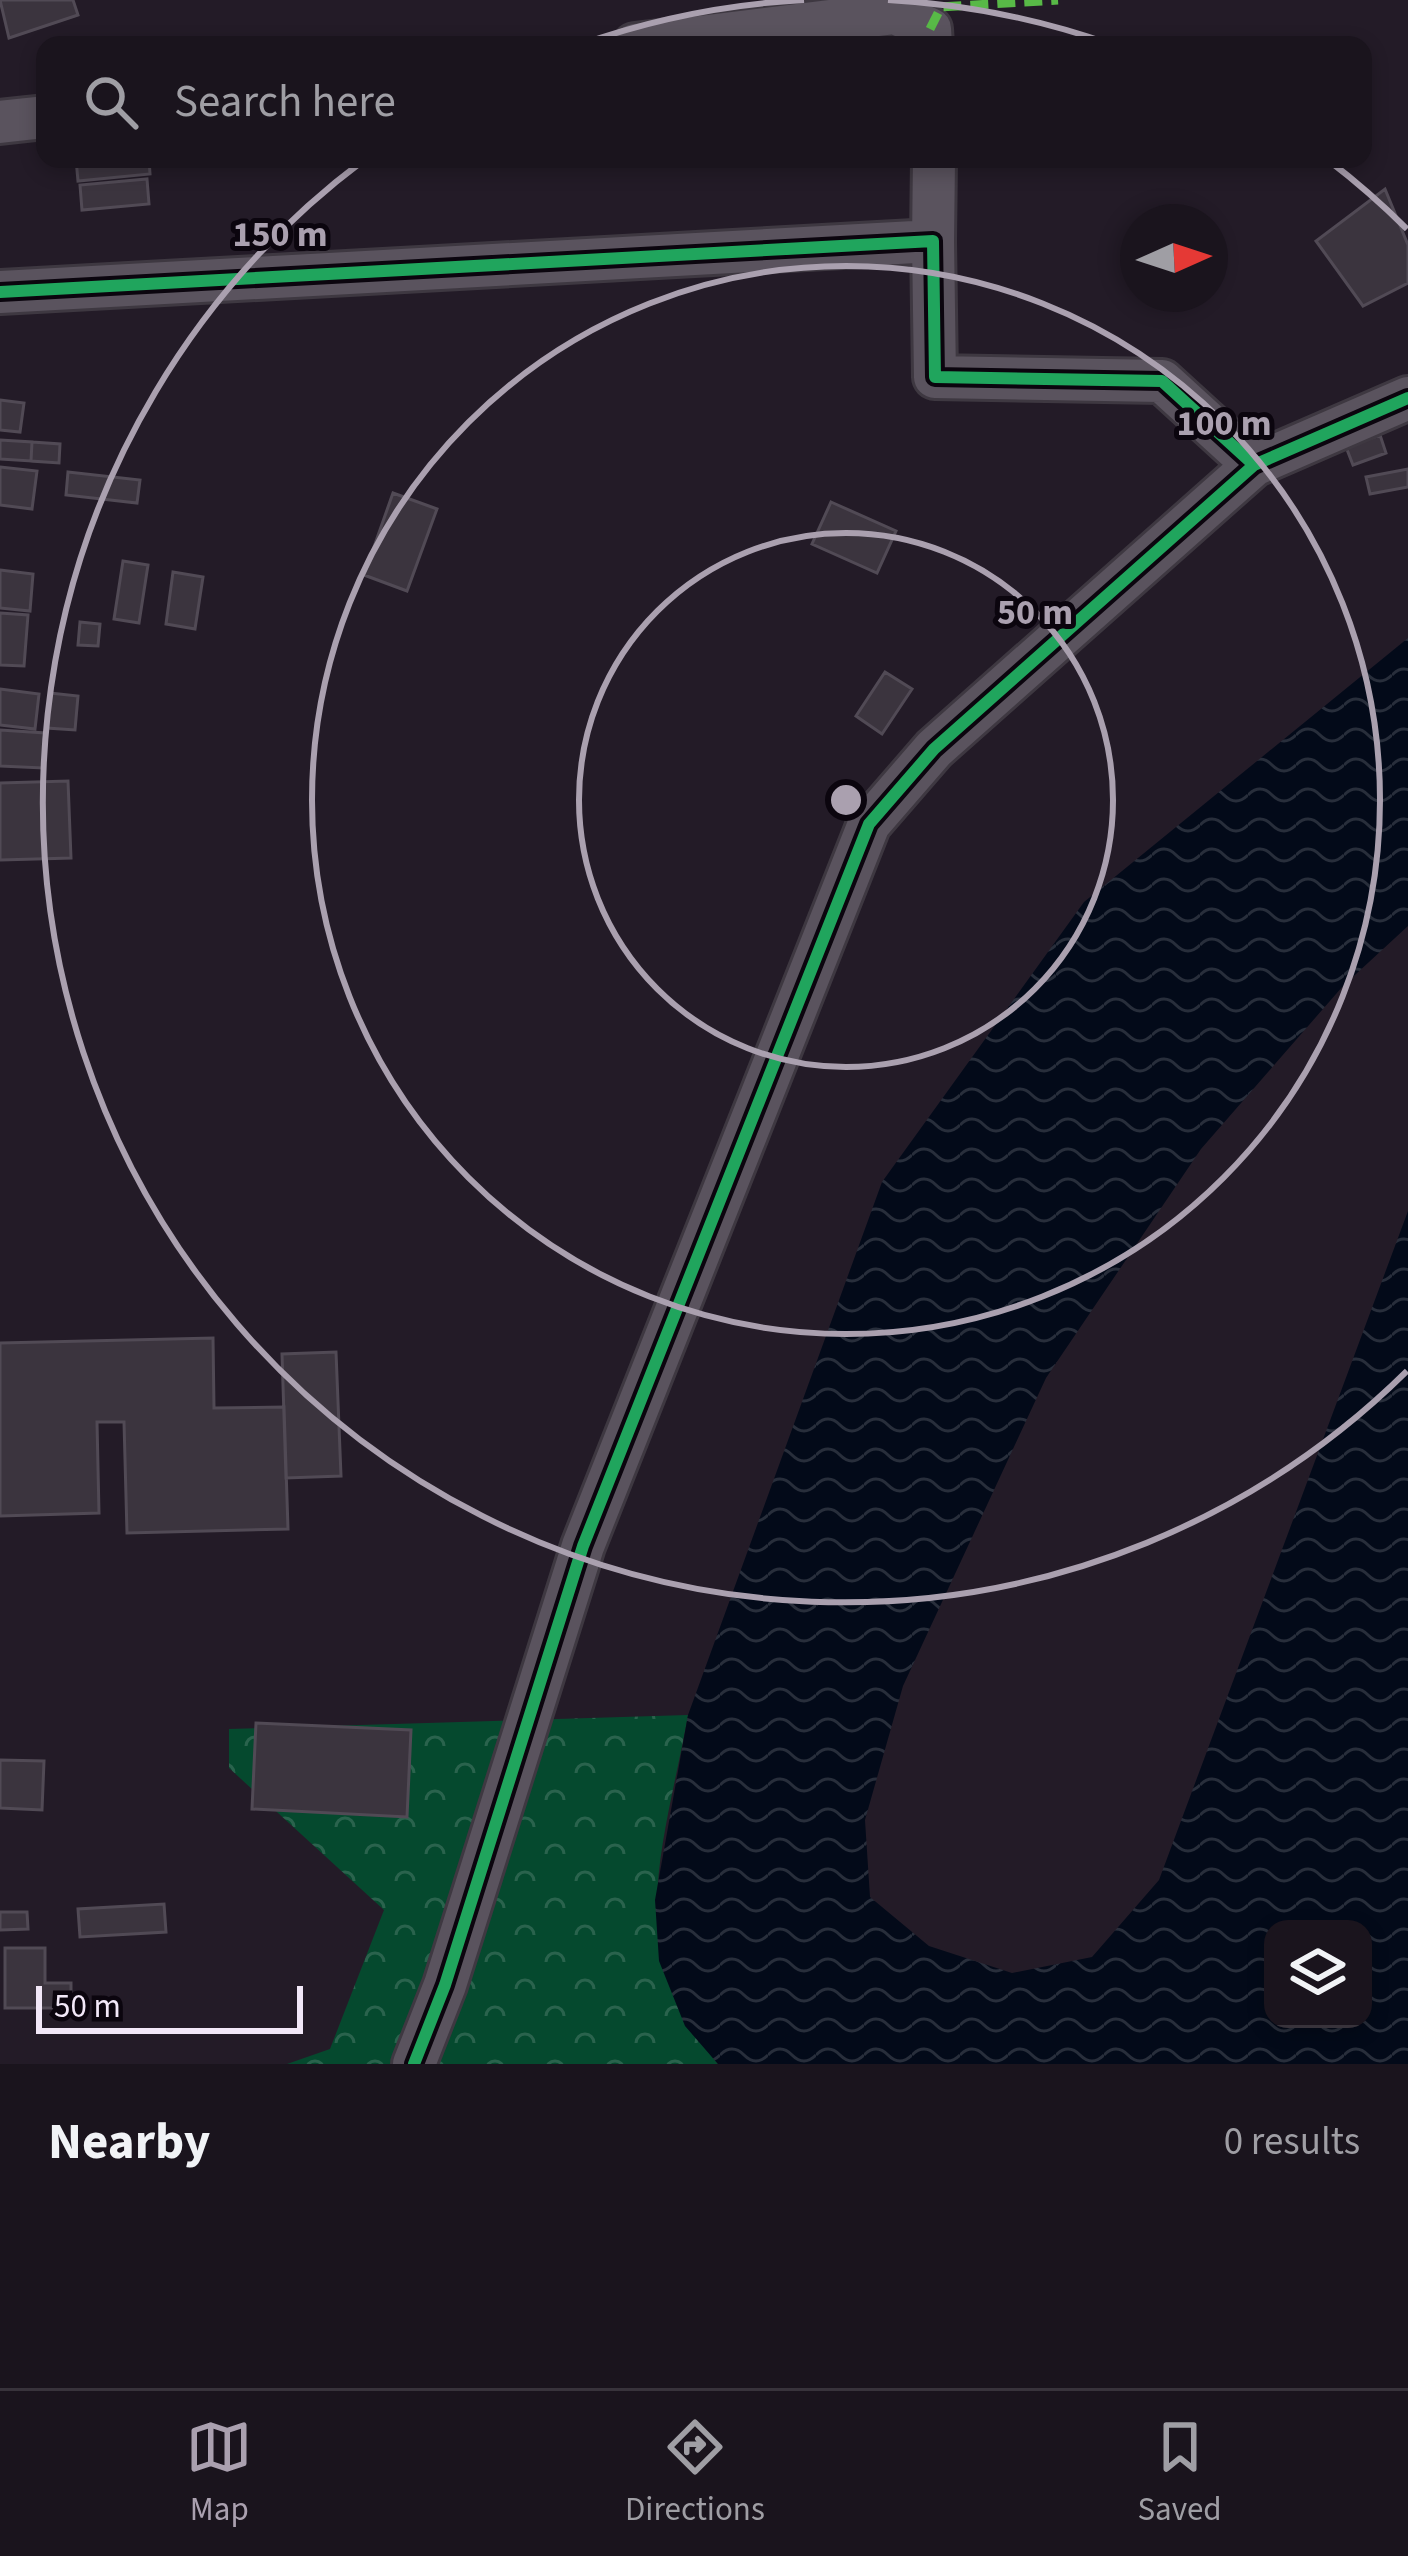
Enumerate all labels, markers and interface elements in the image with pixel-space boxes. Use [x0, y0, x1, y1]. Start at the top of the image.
search box [36, 36, 1372, 168]
icon: search [78, 69, 144, 135]
text: Search here [174, 70, 396, 134]
north arrow [1120, 204, 1228, 312]
text: 150 m [232, 209, 328, 260]
text: 100 m [1176, 398, 1272, 449]
text: 50 m [997, 587, 1073, 638]
centre of rings [825, 779, 867, 821]
map controls [1264, 1920, 1372, 2028]
button: layers [1264, 1920, 1372, 2028]
scale bar [36, 1980, 303, 2033]
text: 50 m [54, 1983, 121, 2030]
text: Nearby [48, 2106, 210, 2178]
text: 0 results [1224, 2114, 1360, 2170]
tab: Map [186, 2414, 252, 2533]
tab: Directions [625, 2414, 765, 2533]
tab: Saved [1137, 2414, 1222, 2533]

